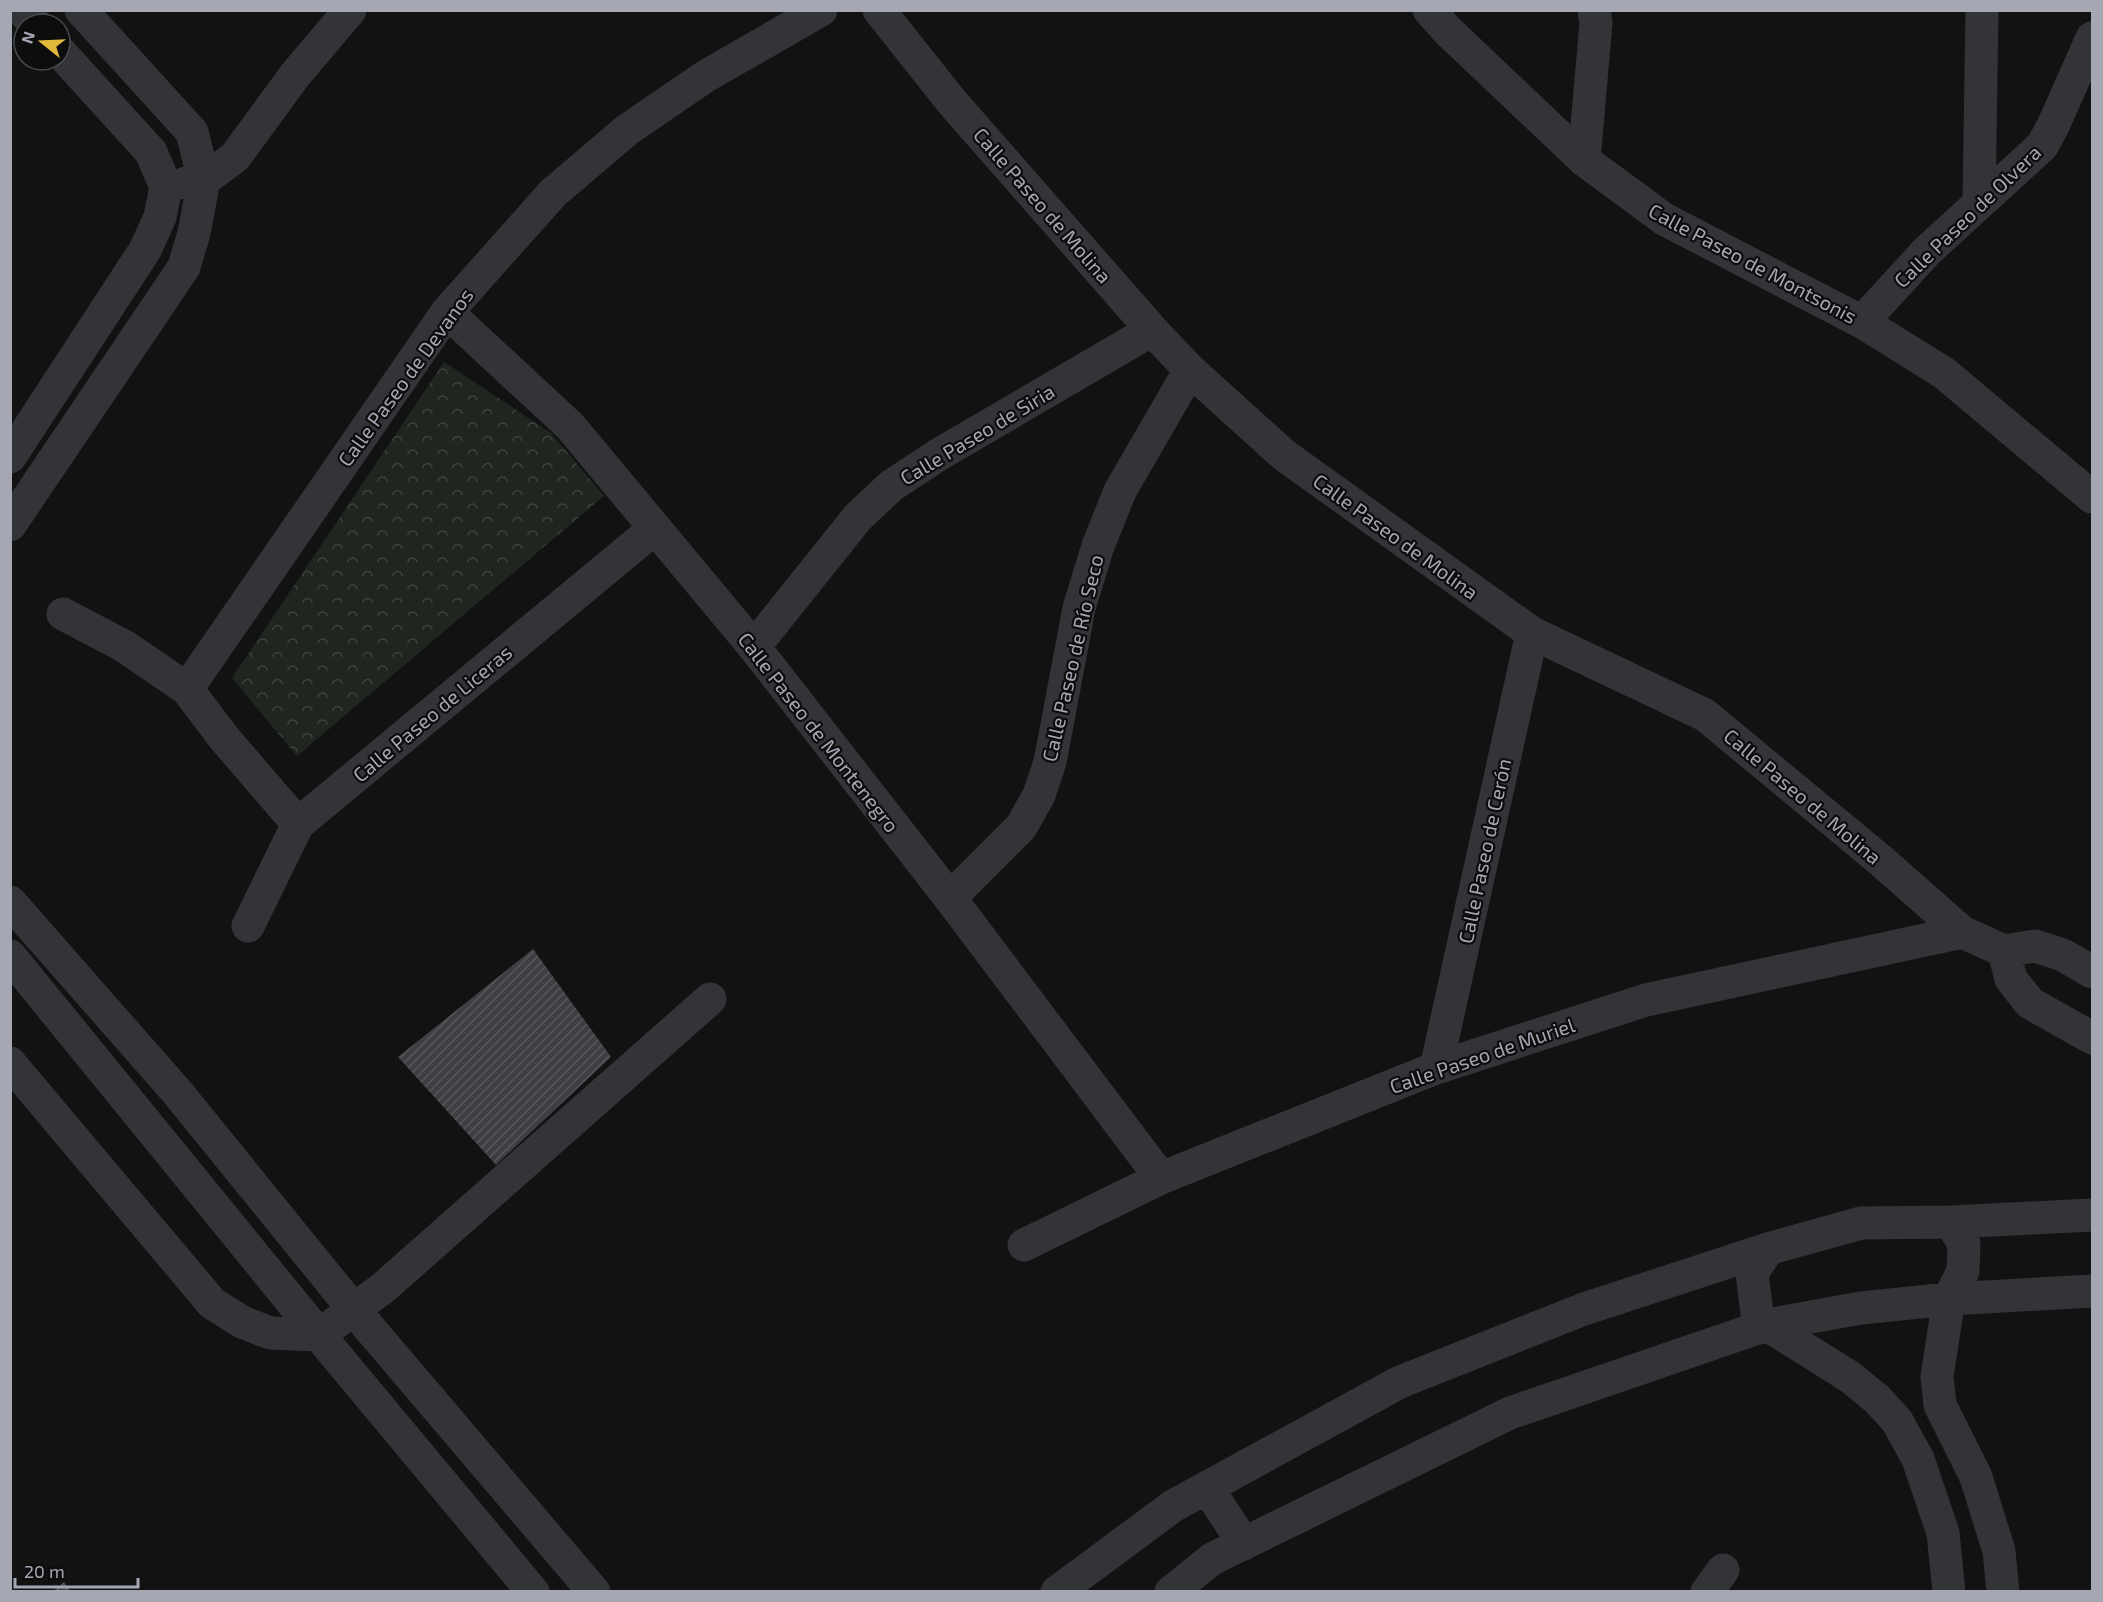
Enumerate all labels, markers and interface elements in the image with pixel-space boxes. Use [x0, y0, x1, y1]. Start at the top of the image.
north arrow [12, 12, 72, 72]
text: N [16, 29, 38, 46]
street label: Calle Paseo de Molina [969, 122, 1117, 288]
street label: Calle Paseo de Olvera [1889, 140, 2045, 292]
street label: Calle Paseo de Montsonis [1645, 198, 1861, 328]
street label: Calle Paseo de Devanos [332, 283, 478, 471]
street label: Calle Paseo de Siria [896, 378, 1058, 490]
street label: Calle Paseo de Molina [1309, 468, 1483, 604]
street label: Calle Paseo de Río Seco [1037, 552, 1107, 764]
street label: Calle Paseo de Montenegro [733, 627, 905, 837]
street label: Calle Paseo de Liceras [348, 639, 516, 787]
street label: Calle Paseo de Molina [1719, 723, 1887, 869]
street label: Calle Paseo de Cerón [1453, 756, 1515, 946]
street label: Calle Paseo de Muriel [1386, 1012, 1578, 1098]
scale bar [15, 1551, 138, 1589]
text: 20 m [24, 1560, 65, 1582]

